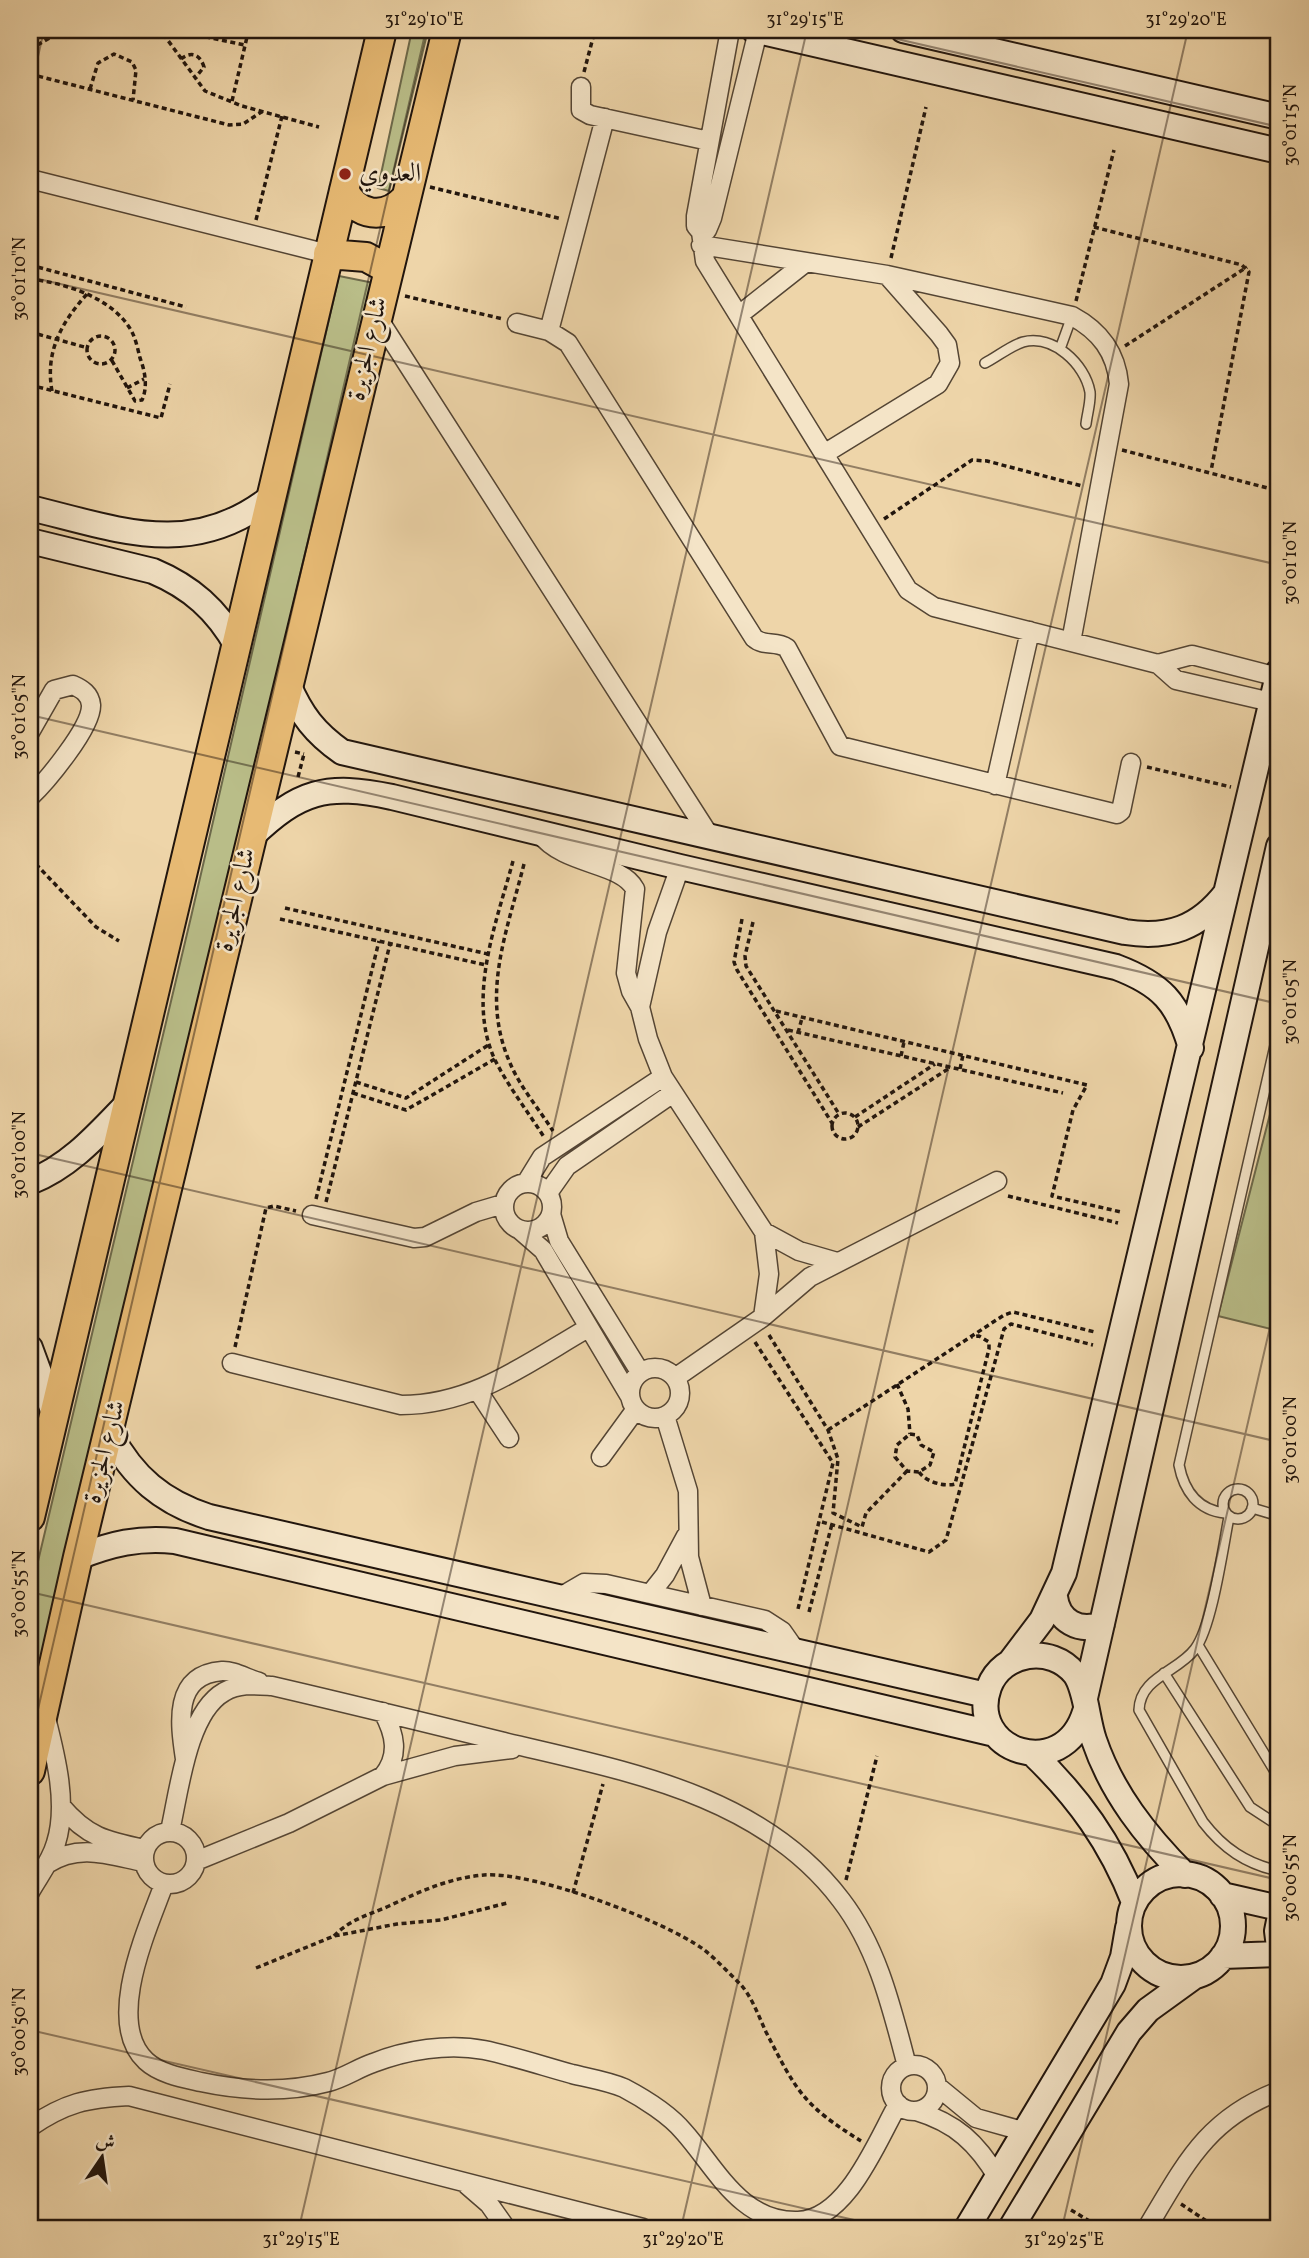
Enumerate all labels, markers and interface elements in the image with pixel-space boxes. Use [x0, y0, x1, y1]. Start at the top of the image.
text: 31°29'10"E [384, 8, 464, 33]
text: 31°29'15"E [766, 8, 844, 33]
text: 31°29'20"E [1145, 8, 1227, 33]
text: 30°01'15"N [1279, 84, 1304, 166]
place label: العدوي [359, 156, 421, 193]
marker: العدوي [337, 166, 353, 182]
text: 30°01'10"N [8, 237, 33, 321]
street label: شارع الجزيرة [339, 294, 399, 405]
text: 30°01'10"N [1279, 521, 1304, 605]
text: 30°01'05"N [8, 674, 33, 760]
street label: شارع الجزيرة [207, 845, 267, 956]
text: 30°01'05"N [1279, 959, 1304, 1045]
text: 30°01'00"N [8, 1111, 33, 1199]
text: 30°01'00"N [1279, 1396, 1304, 1484]
street label: شارع الجزيرة [75, 1397, 137, 1508]
text: 30°00'55"N [8, 1550, 33, 1638]
text: 30°00'55"N [1279, 1834, 1304, 1922]
text: 30°00'50"N [8, 1987, 33, 2077]
north arrow [66, 2122, 136, 2192]
text: ش [93, 2128, 117, 2157]
text: 31°29'15"E [262, 2228, 340, 2253]
text: 31°29'20"E [642, 2228, 724, 2253]
text: 31°29'25"E [1024, 2228, 1104, 2253]

